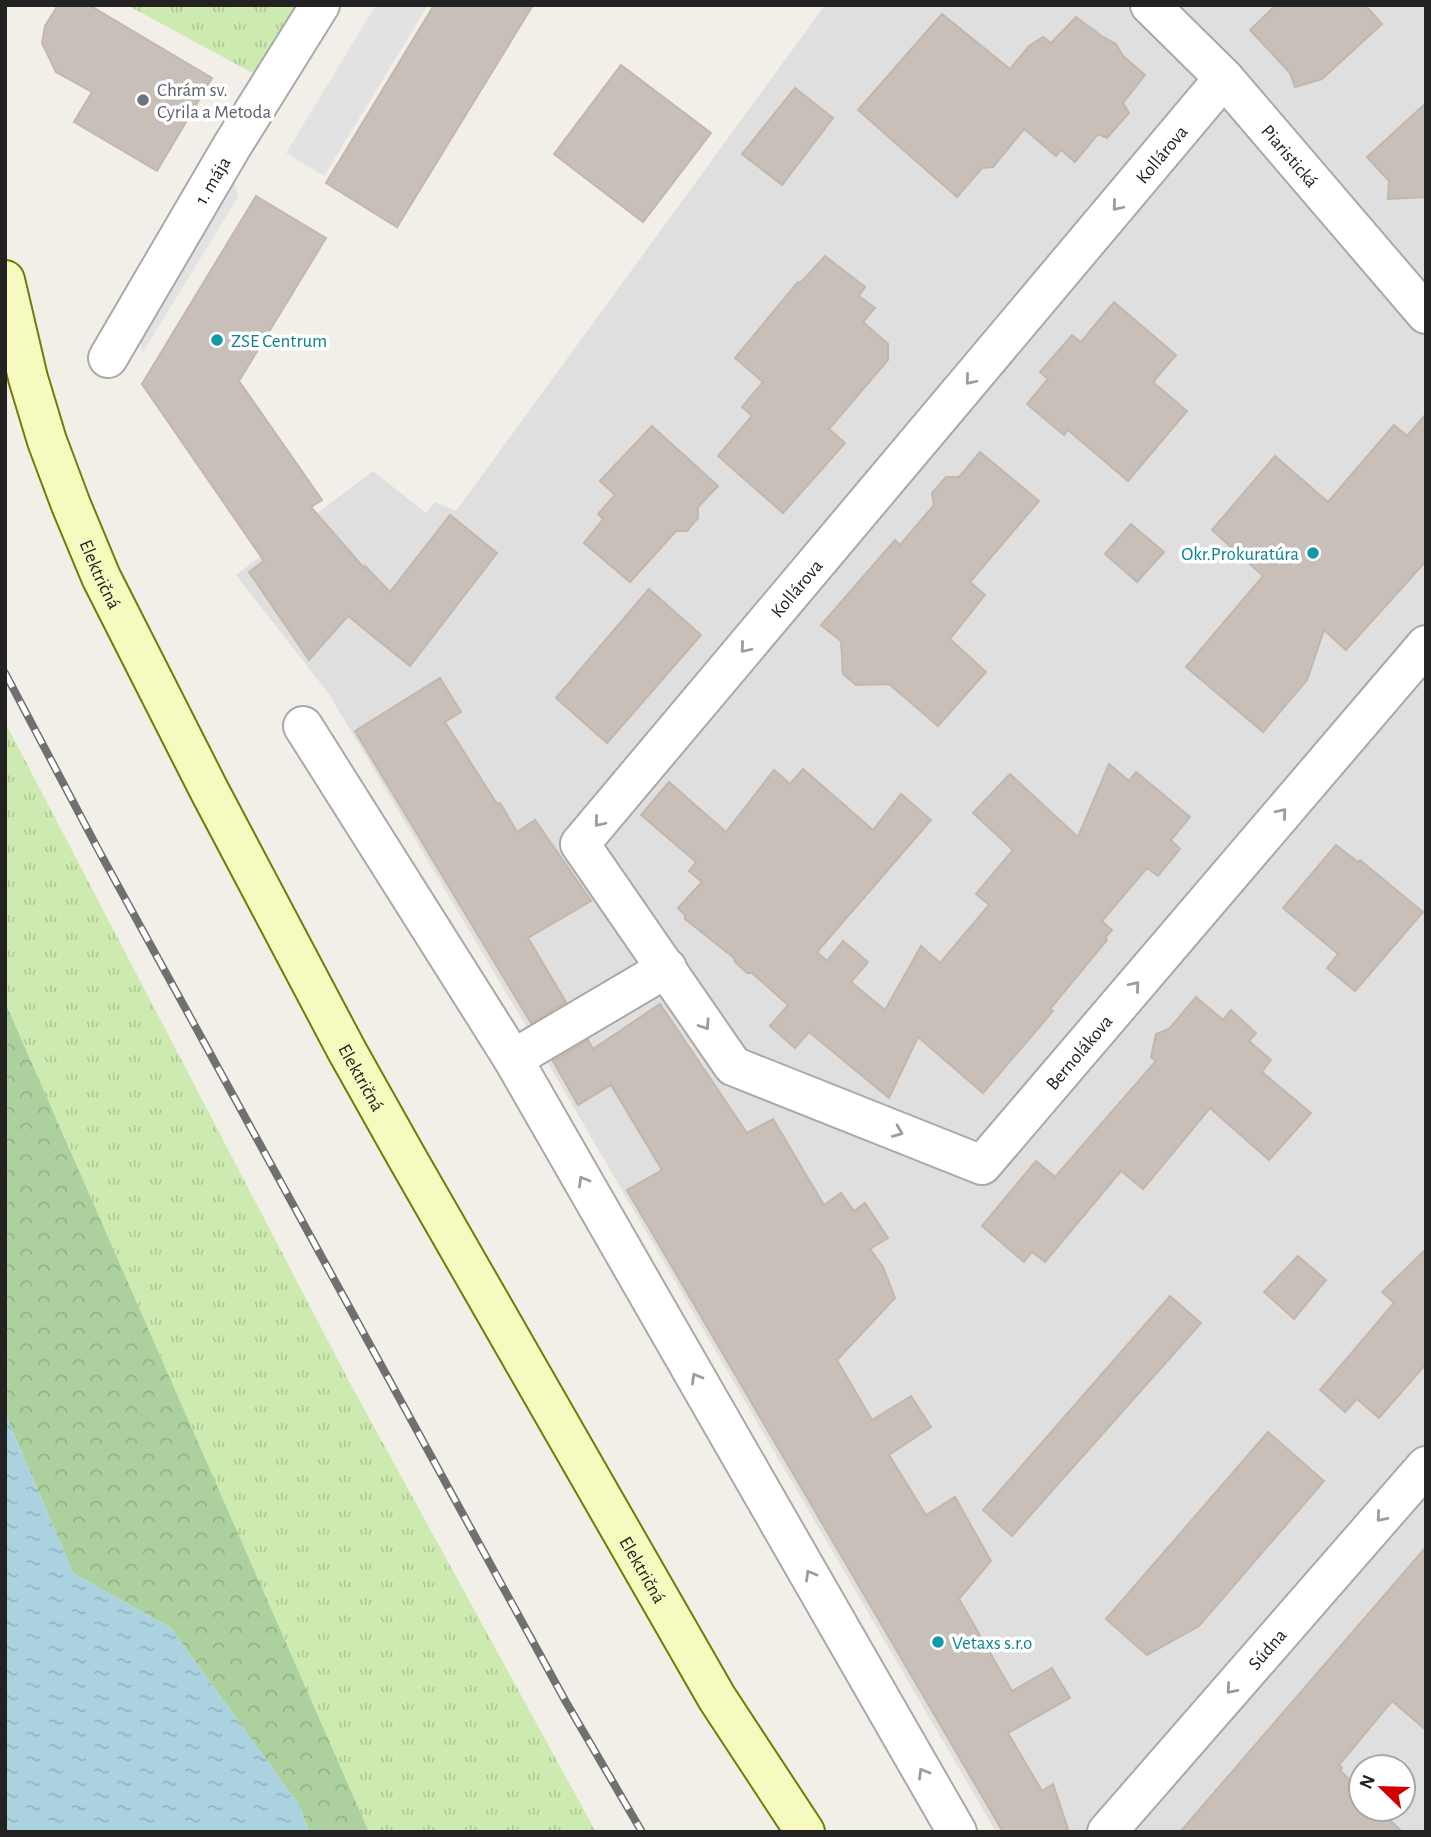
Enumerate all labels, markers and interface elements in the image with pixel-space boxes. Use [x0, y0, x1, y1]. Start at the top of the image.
place label: Chrám sv. Cyrila a Metoda [157, 81, 271, 122]
marker: Chrám sv. Cyrila a Metoda [135, 92, 151, 108]
street label: Piaristická [1257, 121, 1321, 192]
street label: Kollárova [1133, 122, 1192, 187]
street label: 1. mája [192, 154, 235, 208]
one-way arrow [1113, 197, 1125, 210]
marker: ZSE Centrum [209, 332, 225, 348]
place label: ZSE Centrum [231, 332, 327, 351]
one-way arrow [966, 372, 978, 385]
street label: Električná [76, 537, 124, 613]
place label: Okr.Prokuratúra [1181, 545, 1299, 564]
marker: Okr.Prokuratúra [1305, 545, 1321, 561]
street label: Kollárova [768, 556, 827, 621]
one-way arrow [741, 639, 753, 652]
one-way arrow [1274, 808, 1286, 821]
one-way arrow [595, 814, 607, 827]
one-way arrow [1126, 982, 1139, 994]
street label: Bernolákova [1043, 1012, 1117, 1094]
one-way arrow [697, 1017, 710, 1030]
street label: Električná [334, 1041, 387, 1115]
one-way arrow [891, 1123, 903, 1137]
one-way arrow [578, 1176, 591, 1188]
one-way arrow [692, 1373, 705, 1386]
one-way arrow [1377, 1509, 1389, 1522]
street label: Električná [615, 1533, 669, 1607]
one-way arrow [805, 1570, 818, 1583]
street label: Súdna [1245, 1626, 1291, 1674]
marker: Vetaxs s.r.o [930, 1634, 946, 1650]
place label: Vetaxs s.r.o [952, 1634, 1032, 1653]
one-way arrow [1227, 1681, 1239, 1694]
north arrow [1347, 1753, 1417, 1823]
one-way arrow [918, 1767, 931, 1780]
text: N [1356, 1772, 1379, 1792]

